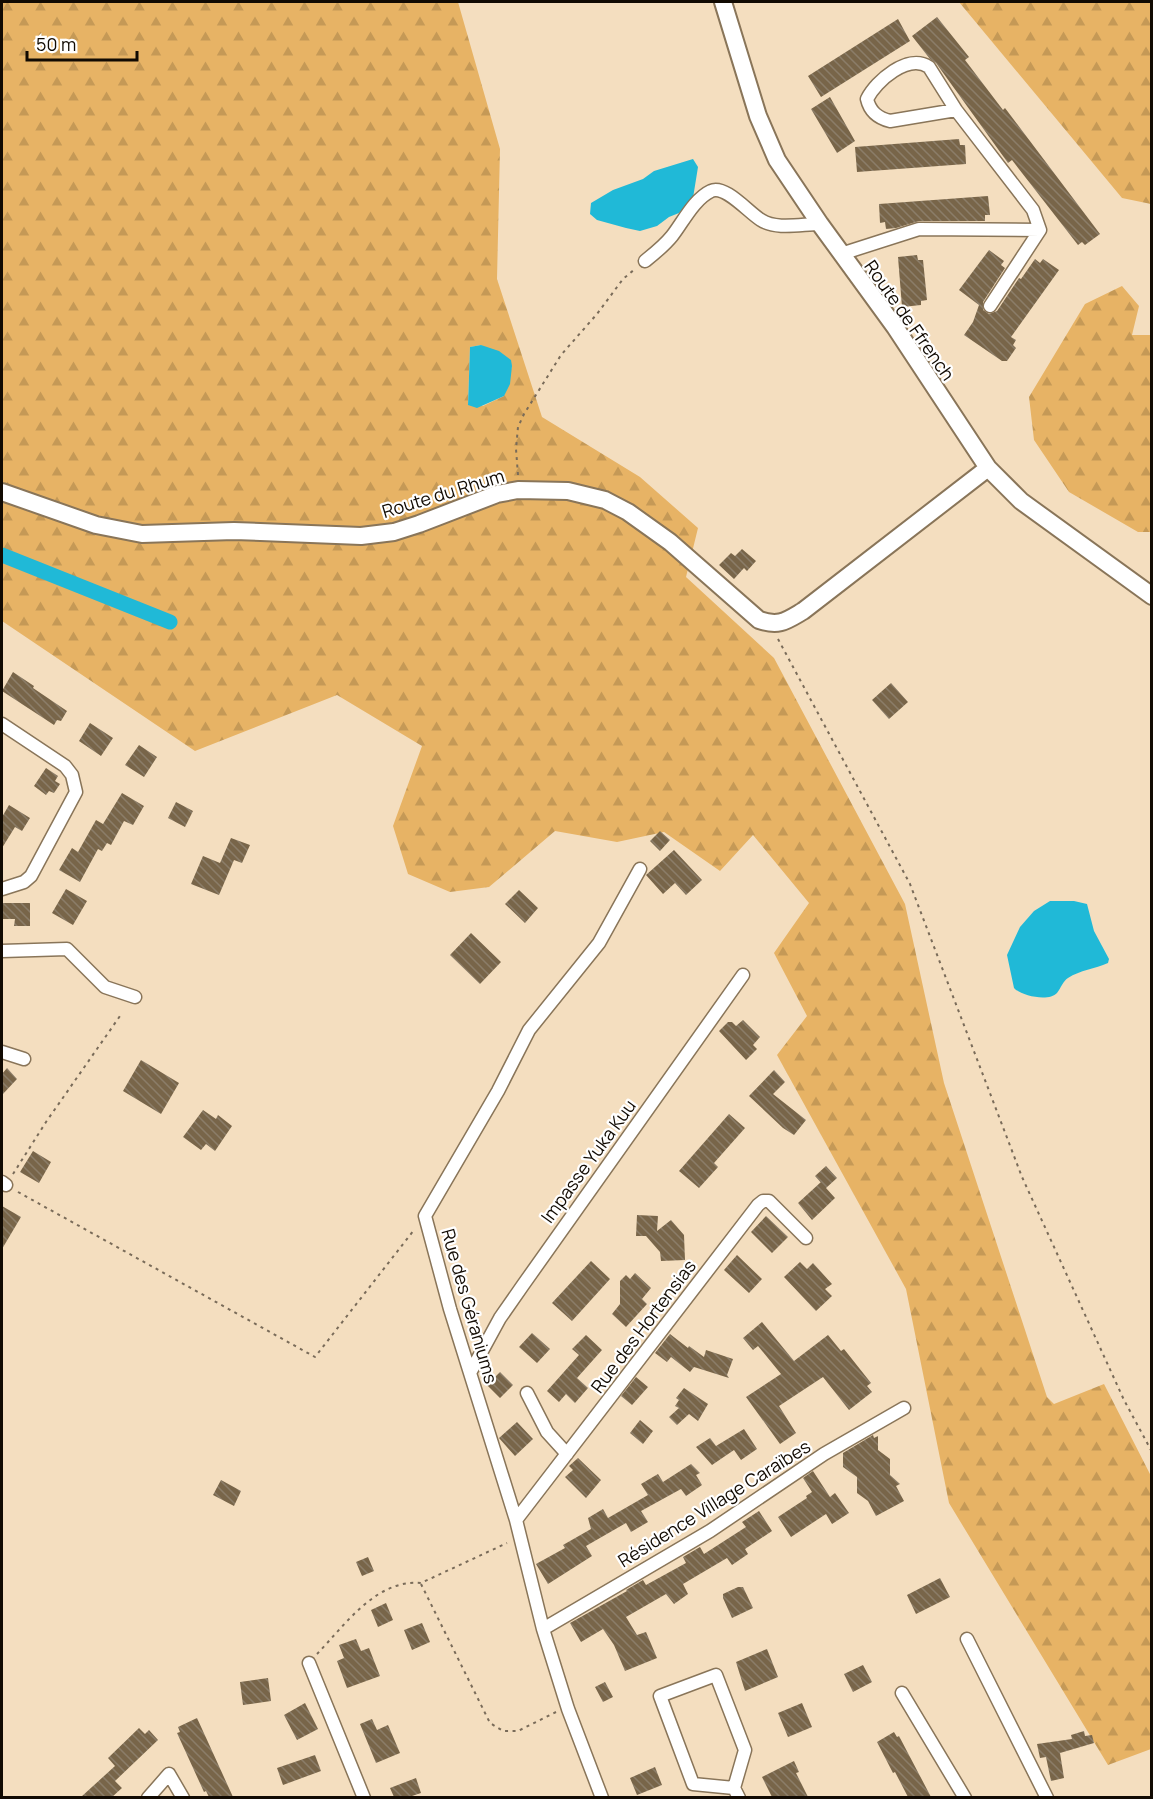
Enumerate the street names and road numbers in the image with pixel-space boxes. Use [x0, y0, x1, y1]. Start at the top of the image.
street label: Route de Ffrench [860, 255, 960, 385]
street label: Route du Rhum [379, 463, 507, 523]
street label: Impasse Yuka Kuu [535, 1094, 641, 1228]
street label: Rue des Géraniums [436, 1226, 504, 1386]
street label: Rue des Hortensias [585, 1255, 701, 1397]
street label: Résidence Village Caraïbes [613, 1434, 815, 1572]

